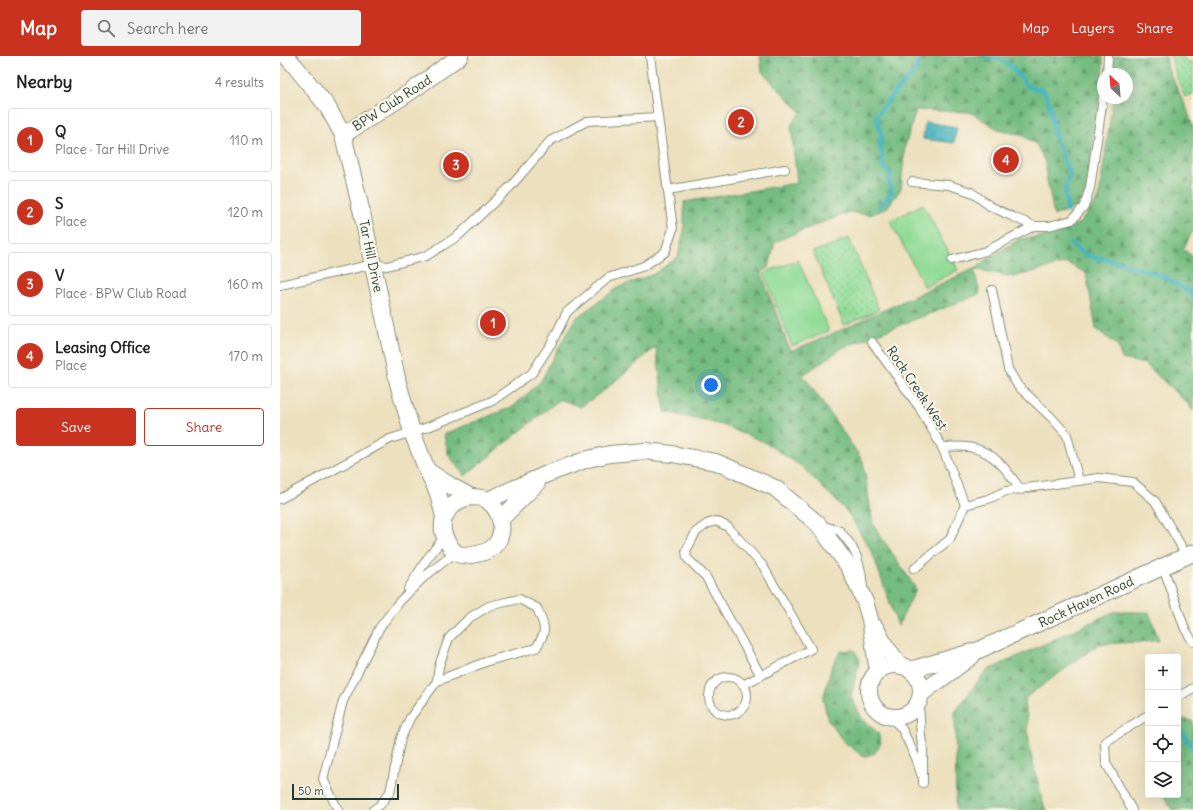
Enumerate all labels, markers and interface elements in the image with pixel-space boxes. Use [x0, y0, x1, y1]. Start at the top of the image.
search box [81, 10, 361, 46]
text: Map [20, 16, 57, 40]
icon: search [95, 17, 117, 39]
text: Search here [127, 19, 208, 38]
text: Map [1022, 19, 1049, 37]
text: Layers [1071, 19, 1114, 37]
text: Share [1136, 19, 1173, 37]
north arrow [1097, 68, 1133, 104]
text: Nearby [16, 71, 72, 93]
street label: BPW Club Road [349, 71, 435, 135]
text: 4 results [215, 74, 264, 91]
pin: 2 [728, 107, 754, 137]
text: Q [55, 122, 66, 141]
text: 1 [27, 132, 33, 149]
text: 110 m [230, 132, 263, 149]
text: Place · Tar Hill Drive [55, 141, 169, 158]
pin: 4 [993, 145, 1019, 175]
pin: 3 [443, 150, 469, 180]
text: S [55, 194, 63, 213]
text: 2 [26, 204, 34, 221]
text: 120 m [228, 204, 263, 221]
text: Place [55, 213, 86, 230]
street label: Tar Hill Drive [355, 218, 387, 294]
text: V [55, 266, 64, 285]
text: 3 [26, 276, 34, 293]
text: 160 m [227, 276, 263, 293]
text: Place · BPW Club Road [55, 285, 187, 302]
pin: 1 [480, 308, 506, 338]
text: Leasing Office [55, 338, 150, 357]
street label: Rock Creek West [883, 343, 952, 434]
text: 4 [26, 348, 34, 365]
text: 170 m [228, 348, 263, 365]
text: Place [55, 357, 86, 374]
your location [701, 375, 721, 395]
button: Save [16, 408, 136, 446]
button: Share [144, 408, 264, 446]
street label: Rock Haven Road [1036, 572, 1137, 631]
map controls [1145, 654, 1181, 798]
button: + [1145, 654, 1181, 690]
button: − [1145, 690, 1181, 726]
button: locate [1145, 726, 1181, 762]
button: layers [1145, 762, 1181, 798]
scale bar [292, 782, 399, 801]
text: 50 m [298, 784, 324, 798]

